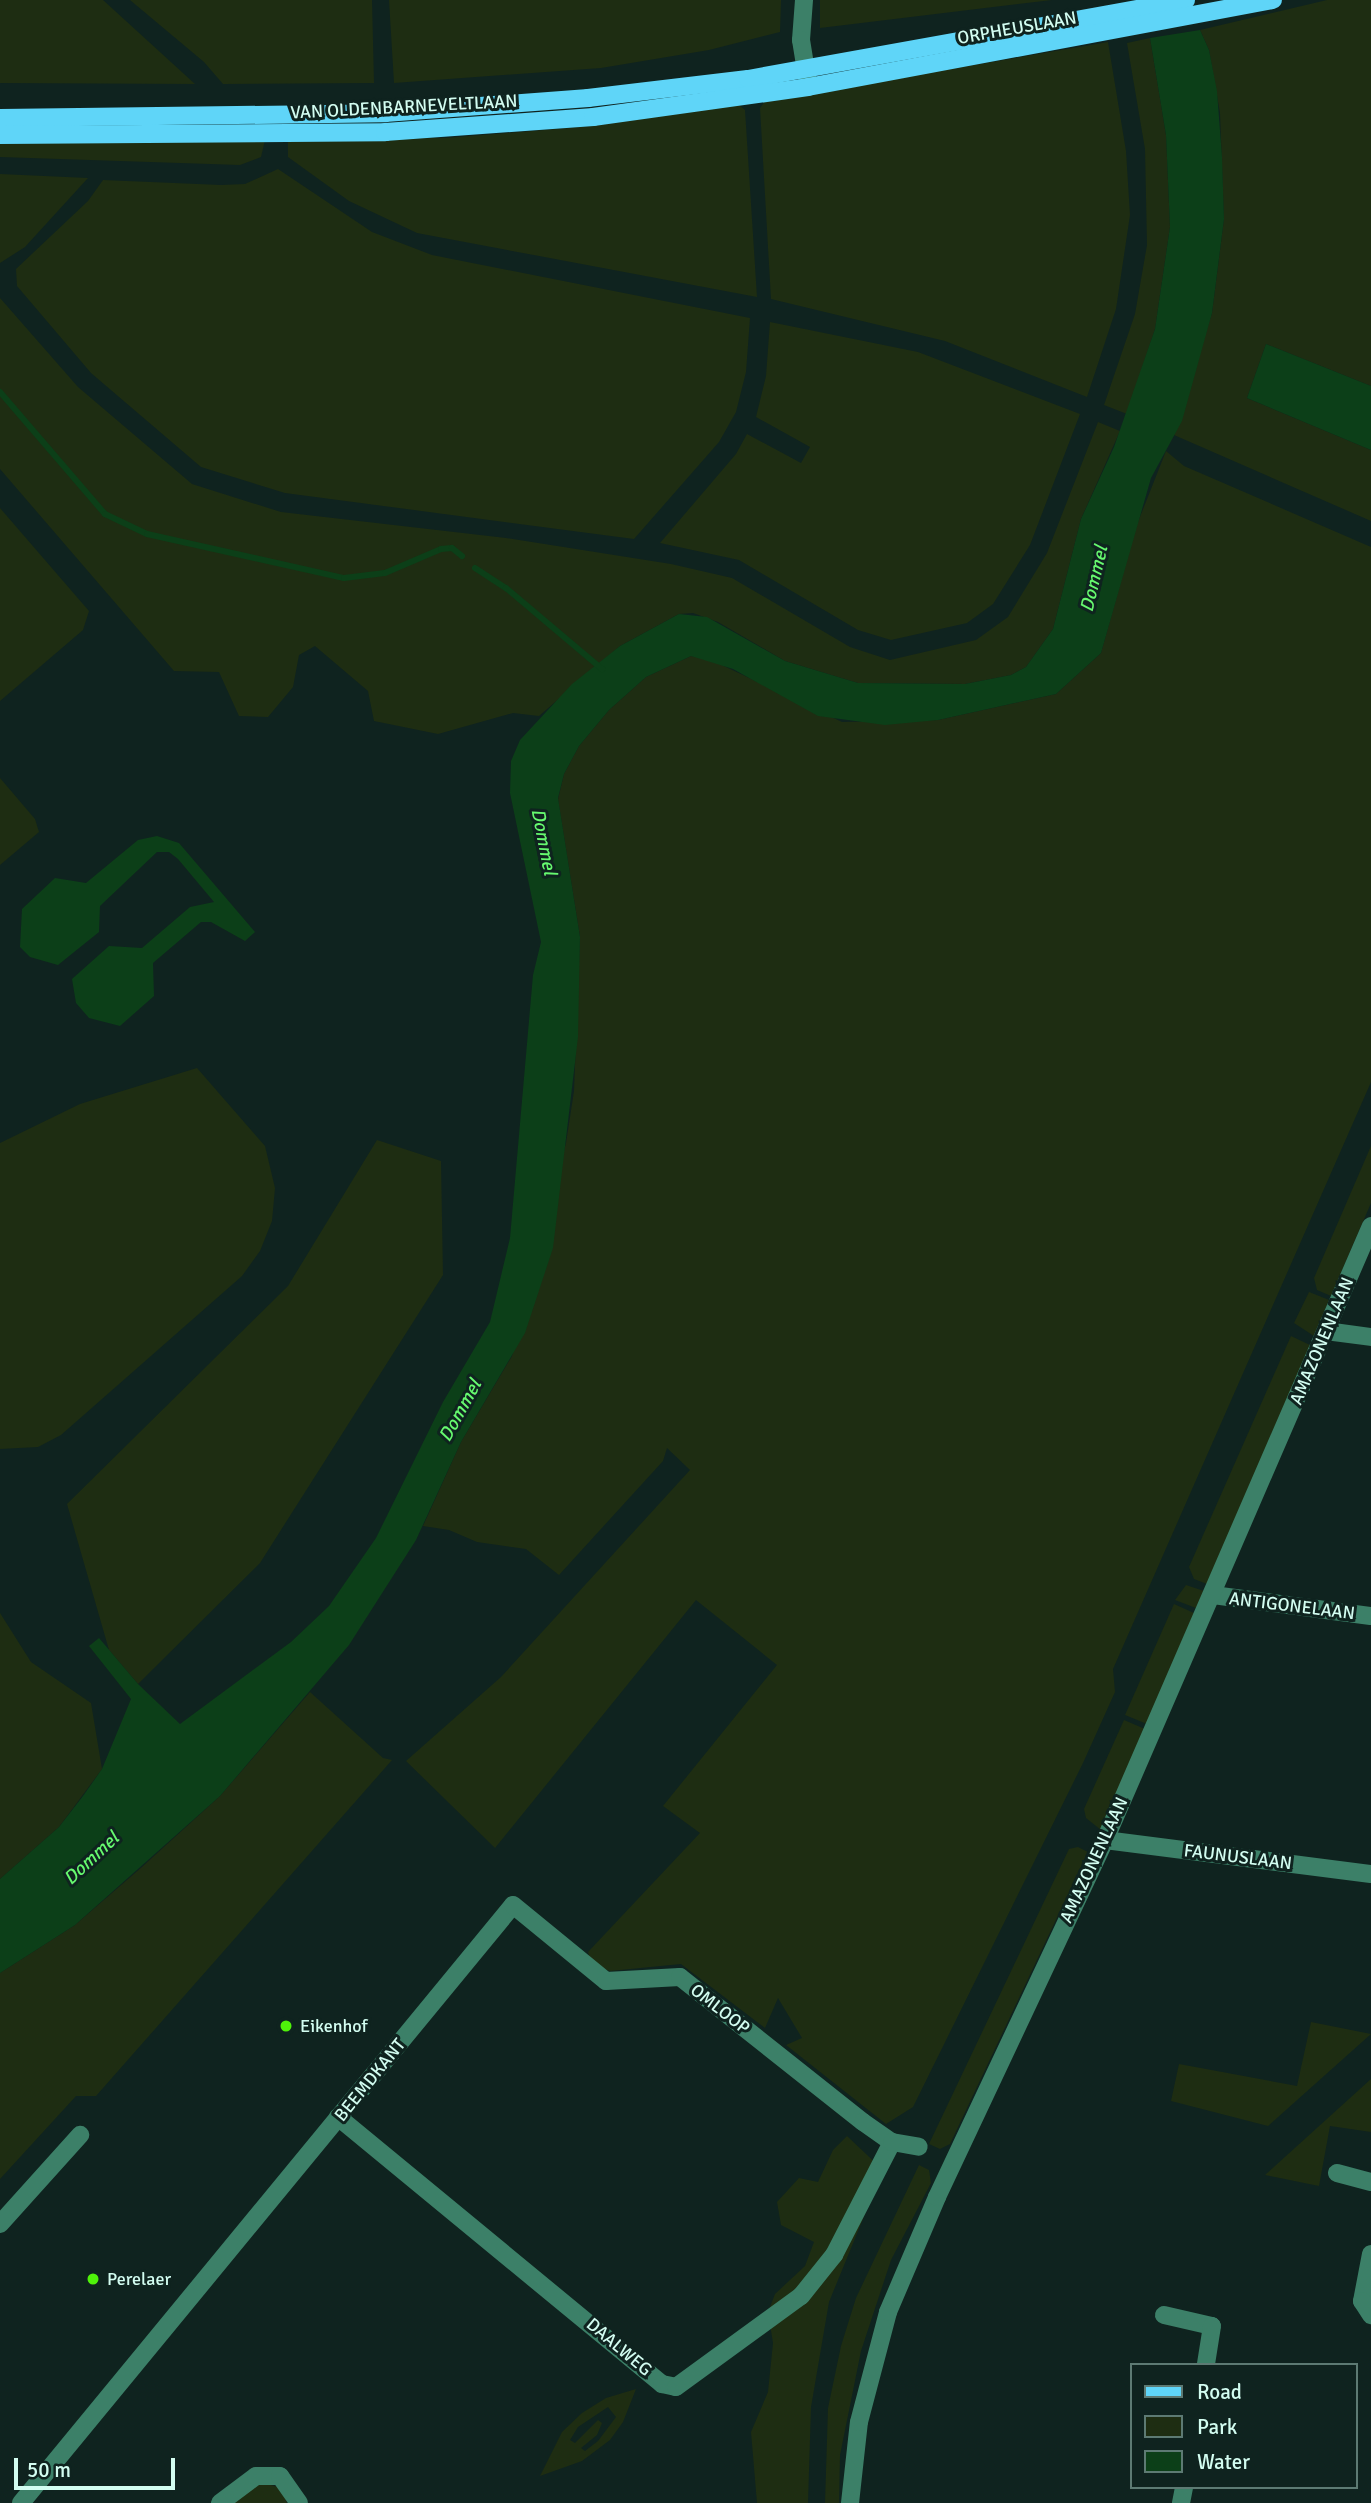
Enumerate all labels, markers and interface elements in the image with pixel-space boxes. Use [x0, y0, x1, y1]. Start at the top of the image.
street label: ORPHEUSLAAN [956, 7, 1078, 49]
street label: VAN OLDENBARNEVELTLAAN [290, 90, 518, 124]
water label: Dommel [1076, 544, 1114, 614]
water label: Dommel [525, 807, 561, 877]
street label: AMAZONENLAAN [1285, 1274, 1359, 1408]
water label: Dommel [435, 1376, 487, 1446]
street label: ANTIGONELAAN [1228, 1588, 1356, 1624]
street label: AMAZONENLAAN [1055, 1794, 1133, 1926]
water label: Dommel [60, 1828, 124, 1890]
street label: FAUNUSLAAN [1183, 1840, 1293, 1874]
street label: OMLOOP [686, 1979, 754, 2039]
place label: Eikenhof [300, 2015, 368, 2037]
marker: Eikenhof [278, 2018, 294, 2034]
street label: BEEMDKANT [330, 2034, 410, 2126]
place label: Perelaer [107, 2268, 171, 2290]
marker: Perelaer [85, 2271, 101, 2287]
street label: DAALWEG [582, 2313, 656, 2381]
legend [1130, 2363, 1357, 2489]
text: Road [1197, 2379, 1242, 2405]
text: Park [1197, 2414, 1237, 2440]
scale bar [18, 2444, 178, 2488]
text: Water [1197, 2449, 1250, 2475]
text: 50 m [27, 2457, 71, 2483]

